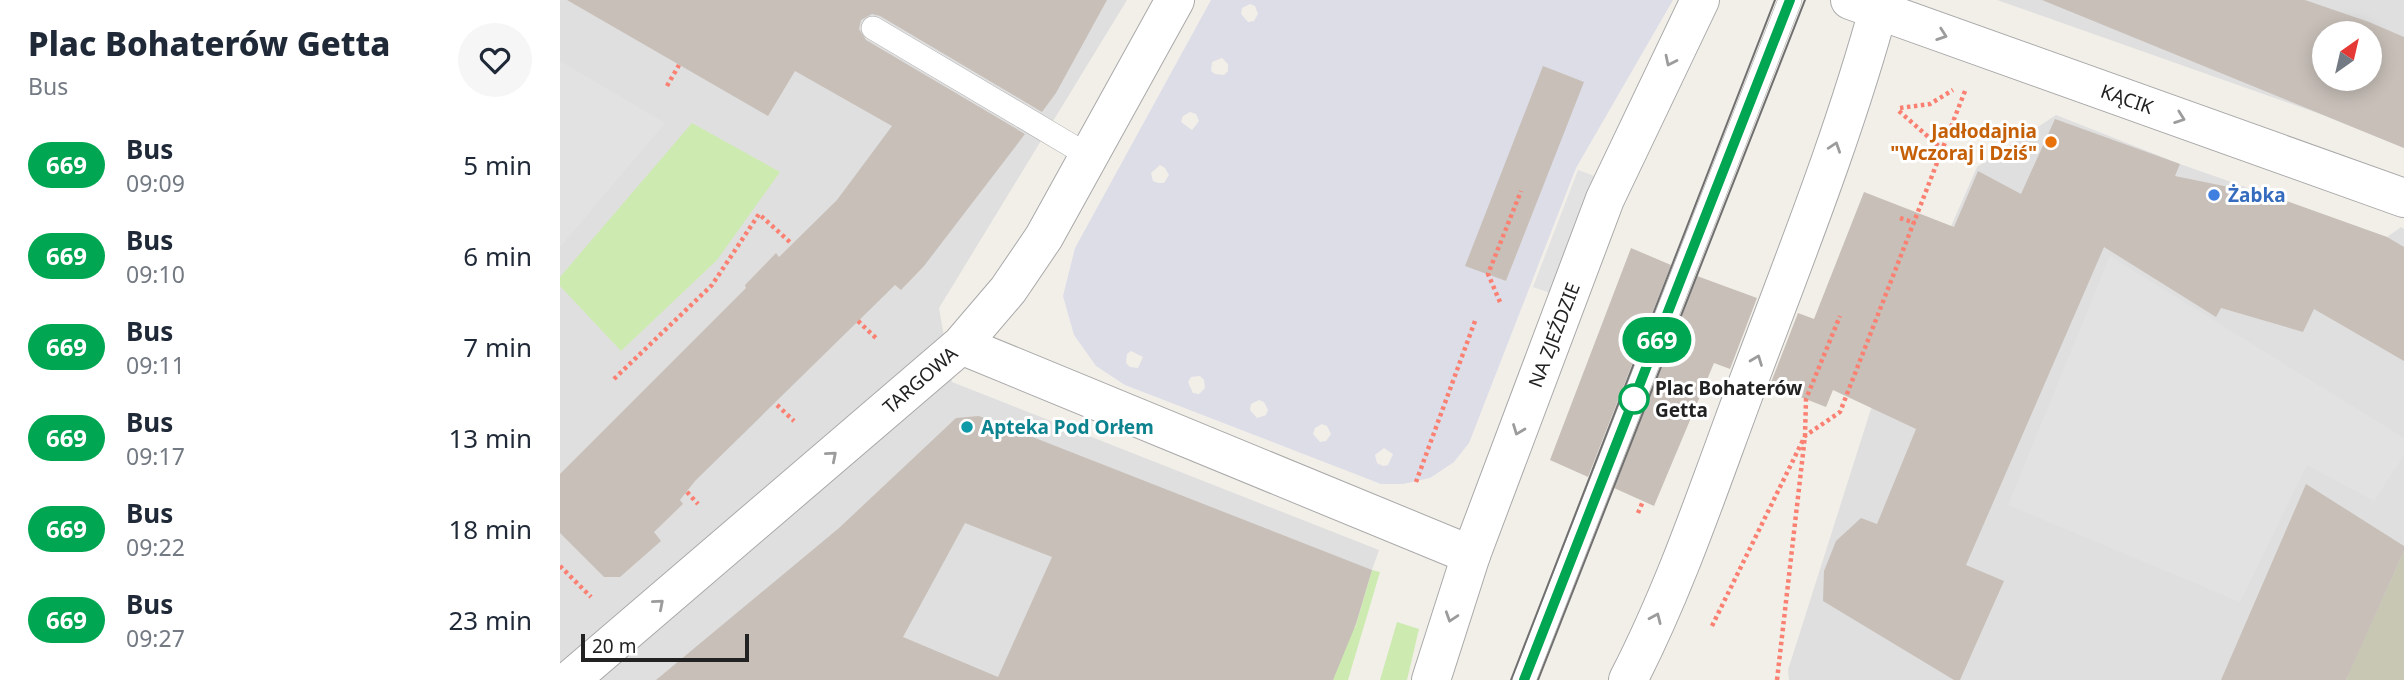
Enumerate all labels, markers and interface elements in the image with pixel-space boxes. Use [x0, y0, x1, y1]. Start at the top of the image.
text: Plac Bohaterów Getta [28, 21, 390, 66]
north arrow [2312, 21, 2382, 91]
map controls [2312, 21, 2382, 91]
button: heart [458, 23, 532, 97]
one-way arrow [1935, 27, 1948, 41]
one-way arrow [1665, 54, 1679, 66]
text: Bus [28, 70, 68, 102]
street label: KĄCIK [2097, 78, 2157, 120]
one-way arrow [2173, 110, 2185, 124]
place label: Jadłodajnia "Wczoraj i Dziś" [1890, 118, 2037, 166]
text: Bus [126, 131, 173, 167]
marker: Jadłodajnia "Wczoraj i Dziś" [2043, 134, 2059, 150]
one-way arrow [1827, 141, 1841, 153]
text: 5 min [463, 147, 532, 183]
text: 669 [46, 148, 87, 181]
text: 09:09 [126, 167, 185, 199]
place label: Żabka [2228, 182, 2286, 208]
marker: Żabka [2206, 187, 2222, 203]
text: Bus [126, 222, 173, 258]
text: 6 min [463, 238, 532, 274]
text: 669 [46, 239, 87, 272]
text: 09:10 [126, 258, 185, 290]
street label: NA ZJEŹDZIE [1522, 279, 1586, 391]
text: Bus [126, 313, 173, 349]
line badge: 669 [1617, 317, 1697, 363]
text: 669 [1636, 323, 1678, 356]
text: 7 min [463, 329, 532, 365]
text: 669 [46, 330, 87, 363]
street label: TARGOWA [877, 340, 963, 420]
text: 09:11 [126, 349, 185, 381]
one-way arrow [1748, 355, 1762, 367]
place label: Plac Bohaterów Getta [1655, 375, 1803, 423]
marker: Plac Bohaterów Getta [1619, 384, 1649, 414]
text: Bus [126, 404, 173, 440]
place label: Apteka Pod Orłem [981, 414, 1154, 440]
marker: Apteka Pod Orłem [959, 419, 975, 435]
text: 13 min [448, 420, 532, 456]
text: 669 [46, 421, 87, 454]
one-way arrow [1513, 423, 1527, 435]
text: 09:17 [126, 440, 185, 472]
one-way arrow [824, 452, 837, 464]
text: Bus [126, 495, 173, 531]
text: 18 min [448, 511, 532, 547]
text: 669 [46, 512, 87, 545]
text: 09:22 [126, 531, 185, 563]
text: Bus [126, 586, 173, 622]
one-way arrow [651, 600, 664, 612]
text: 23 min [448, 602, 532, 638]
text: 669 [46, 603, 87, 636]
one-way arrow [1445, 611, 1459, 623]
one-way arrow [1648, 613, 1662, 625]
text: 09:27 [126, 622, 185, 654]
scale bar [581, 631, 749, 663]
text: 20 m [592, 633, 636, 659]

